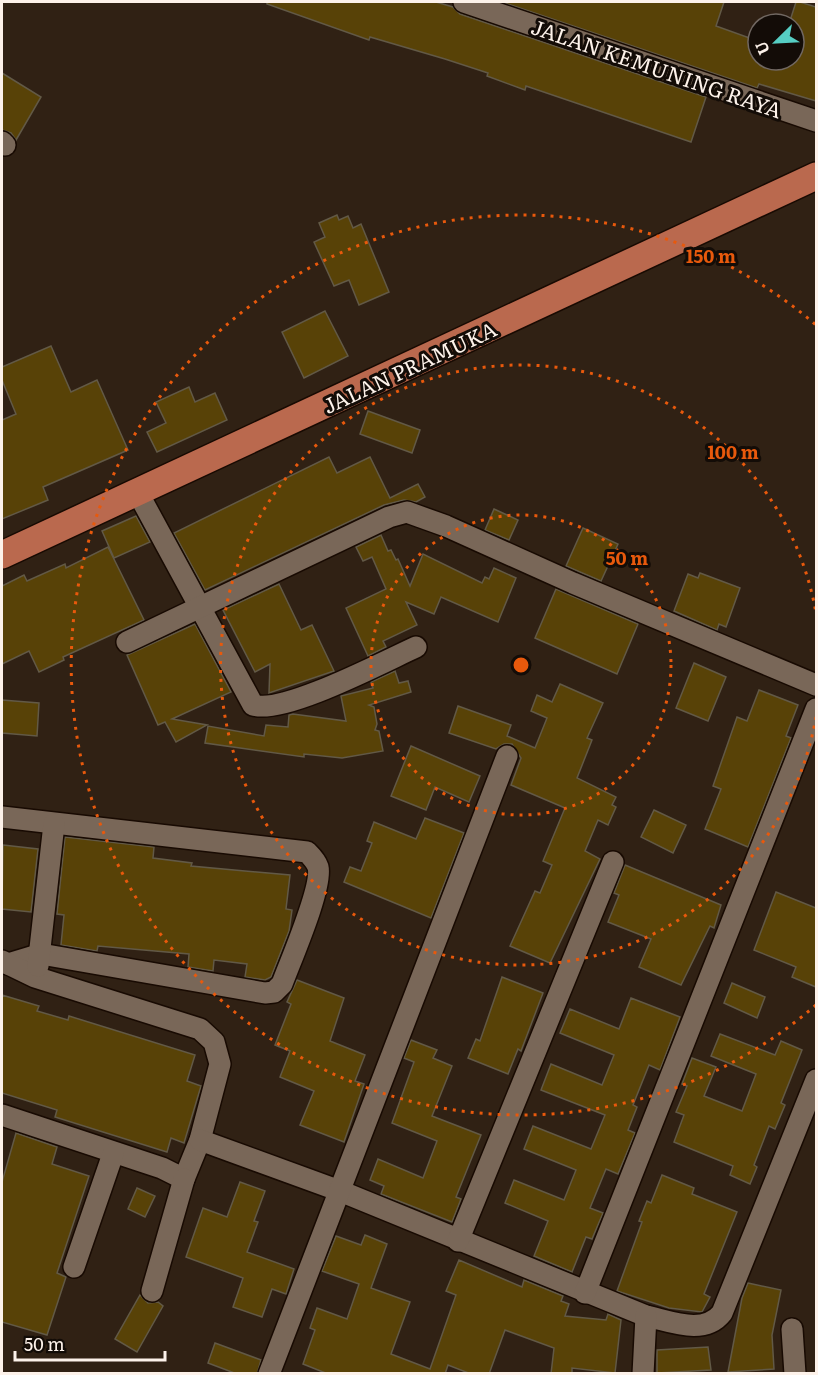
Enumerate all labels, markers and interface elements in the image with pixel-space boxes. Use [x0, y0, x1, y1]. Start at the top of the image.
street label: JALAN KEMUNING RAYA [528, 12, 786, 122]
north arrow [746, 12, 806, 72]
text: 150 m [686, 242, 736, 269]
street label: JALAN PRAMUKA [317, 312, 502, 420]
text: 100 m [707, 438, 759, 465]
text: 50 m [606, 544, 648, 571]
centre of rings [511, 655, 531, 675]
scale bar [15, 1324, 165, 1362]
text: 50 m [24, 1330, 65, 1357]

